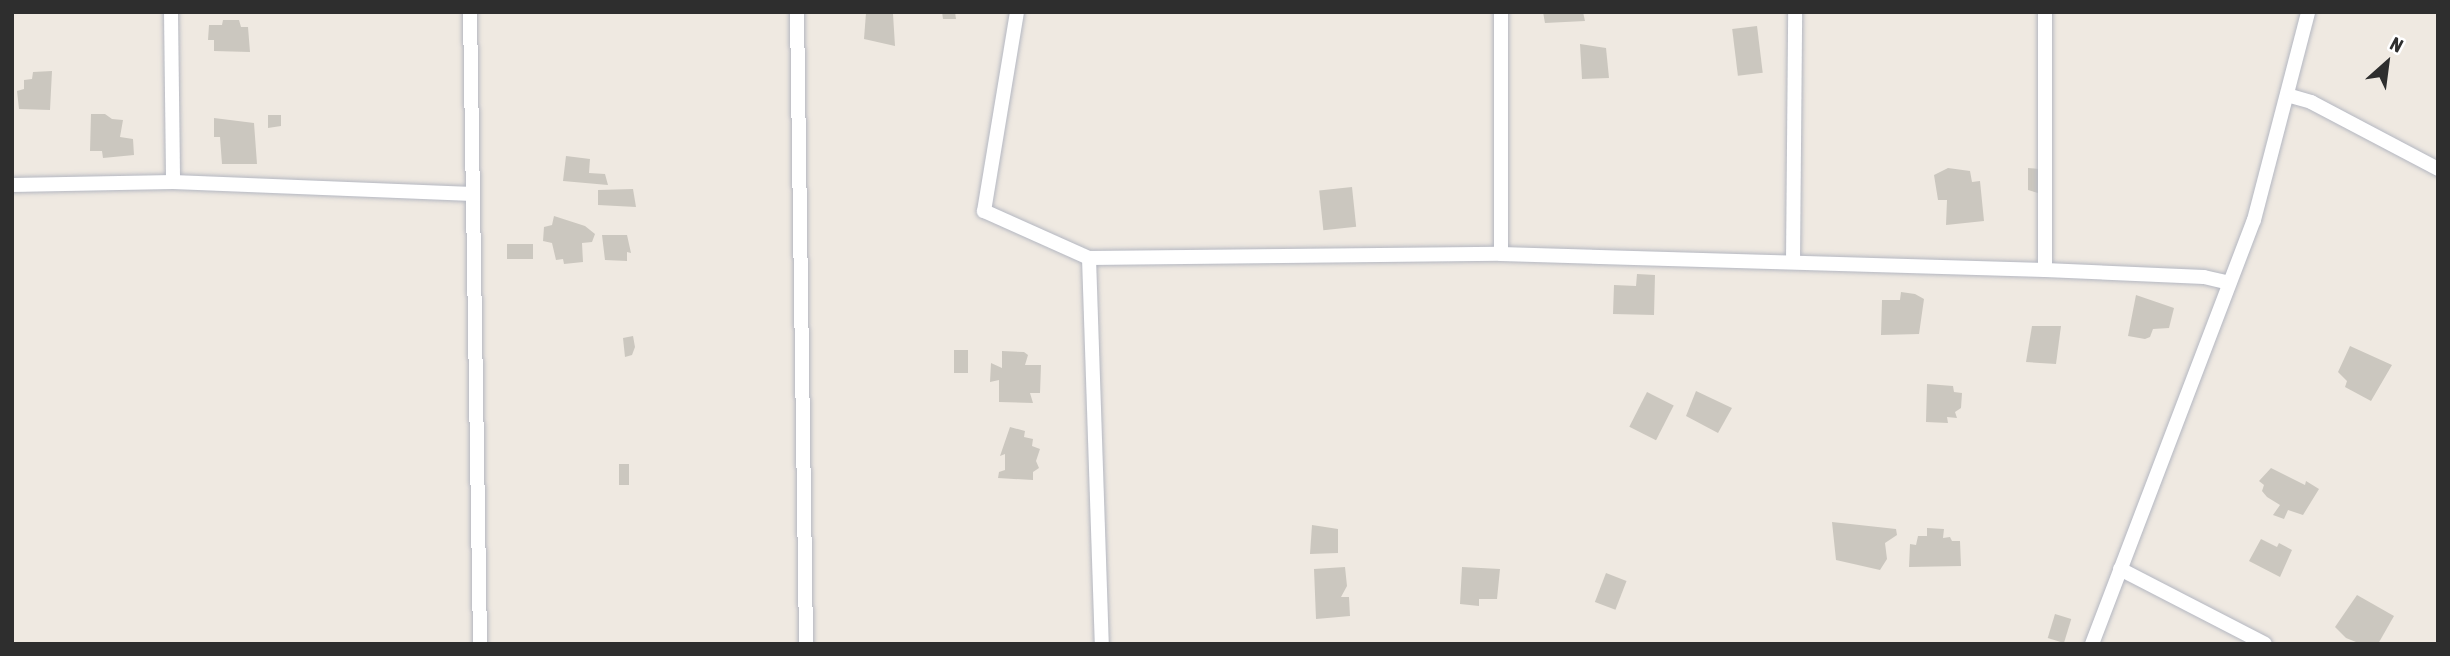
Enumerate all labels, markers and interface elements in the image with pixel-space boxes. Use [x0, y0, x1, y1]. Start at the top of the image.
north arrow [2352, 28, 2422, 98]
text: N [2387, 32, 2407, 57]

